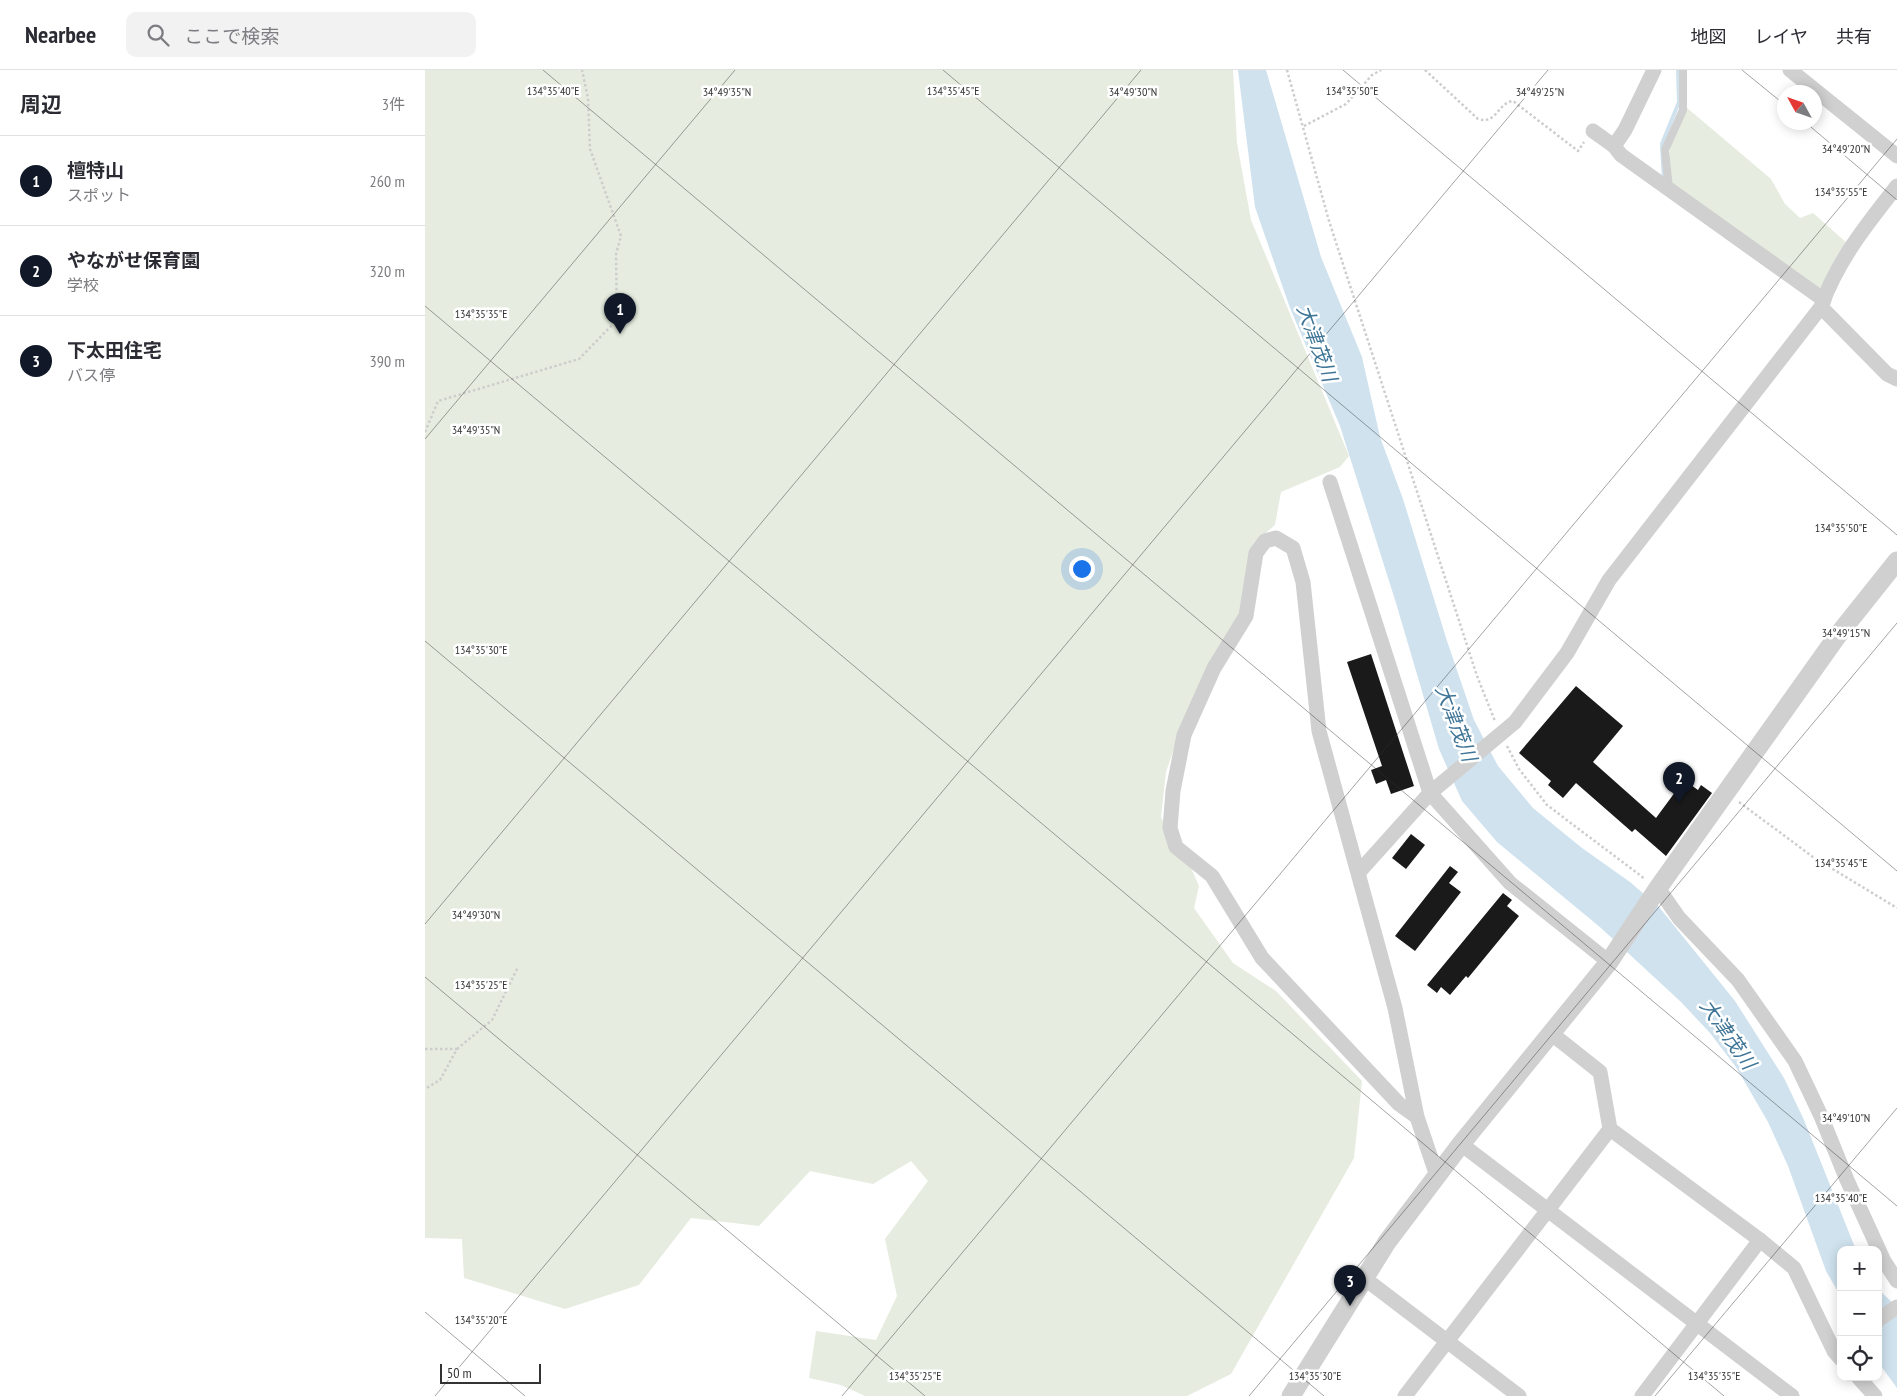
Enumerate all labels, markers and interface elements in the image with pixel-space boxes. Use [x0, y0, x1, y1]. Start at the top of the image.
search box [126, 12, 476, 57]
text: Nearbee [25, 19, 96, 50]
icon: search [144, 21, 172, 49]
text: ここで検索 [184, 24, 279, 48]
text: 地図 [1691, 25, 1727, 48]
text: レイヤ [1755, 25, 1808, 48]
text: 共有 [1836, 25, 1872, 48]
text: 134°35'40"E [527, 83, 579, 98]
text: 134°35'45"E [927, 83, 979, 98]
text: 134°35'50"E [1326, 83, 1378, 98]
text: 34°49'35"N [703, 84, 751, 99]
text: 34°49'30"N [1109, 84, 1157, 99]
text: 34°49'25"N [1516, 84, 1564, 99]
north arrow [1777, 85, 1822, 130]
text: 周辺 [20, 91, 62, 118]
text: 3件 [382, 94, 405, 114]
text: 34°49'20"N [1822, 141, 1870, 156]
text: 檀特山 [67, 158, 124, 182]
text: 1 [32, 171, 40, 191]
text: 260 m [370, 171, 405, 191]
text: 134°35'55"E [1815, 184, 1867, 199]
text: スポット [67, 185, 131, 205]
text: やながせ保育園 [67, 248, 200, 272]
text: 2 [32, 261, 40, 281]
text: 320 m [370, 261, 405, 281]
text: 学校 [67, 275, 99, 295]
pin: 1 [604, 293, 636, 334]
water label: 大津茂川 [1291, 301, 1344, 387]
text: 134°35'35"E [455, 306, 507, 321]
text: 下太田住宅 [67, 338, 162, 362]
text: 3 [32, 351, 40, 371]
text: 390 m [370, 351, 405, 371]
text: バス停 [67, 365, 115, 385]
text: 34°49'35"N [452, 422, 500, 437]
text: 134°35'50"E [1815, 520, 1867, 535]
your location [1069, 556, 1095, 582]
text: 34°49'15"N [1822, 625, 1870, 640]
text: 134°35'30"E [455, 642, 507, 657]
water label: 大津茂川 [1430, 681, 1483, 767]
pin: 2 [1663, 762, 1695, 803]
text: 134°35'45"E [1815, 855, 1867, 870]
text: 34°49'30"N [452, 907, 500, 922]
text: 134°35'25"E [455, 977, 507, 992]
water label: 大津茂川 [1694, 994, 1763, 1076]
text: 34°49'10"N [1822, 1110, 1870, 1125]
text: 134°35'40"E [1815, 1190, 1867, 1205]
map controls [1837, 1246, 1882, 1381]
button: + [1837, 1246, 1882, 1291]
pin: 3 [1334, 1265, 1366, 1306]
button: − [1837, 1291, 1882, 1336]
text: 134°35'20"E [455, 1312, 507, 1327]
button: locate [1837, 1336, 1882, 1381]
scale bar [440, 1361, 541, 1384]
text: 50 m [447, 1364, 472, 1382]
text: 134°35'25"E [889, 1368, 941, 1383]
text: 134°35'30"E [1289, 1368, 1341, 1383]
text: 134°35'35"E [1688, 1368, 1740, 1383]

